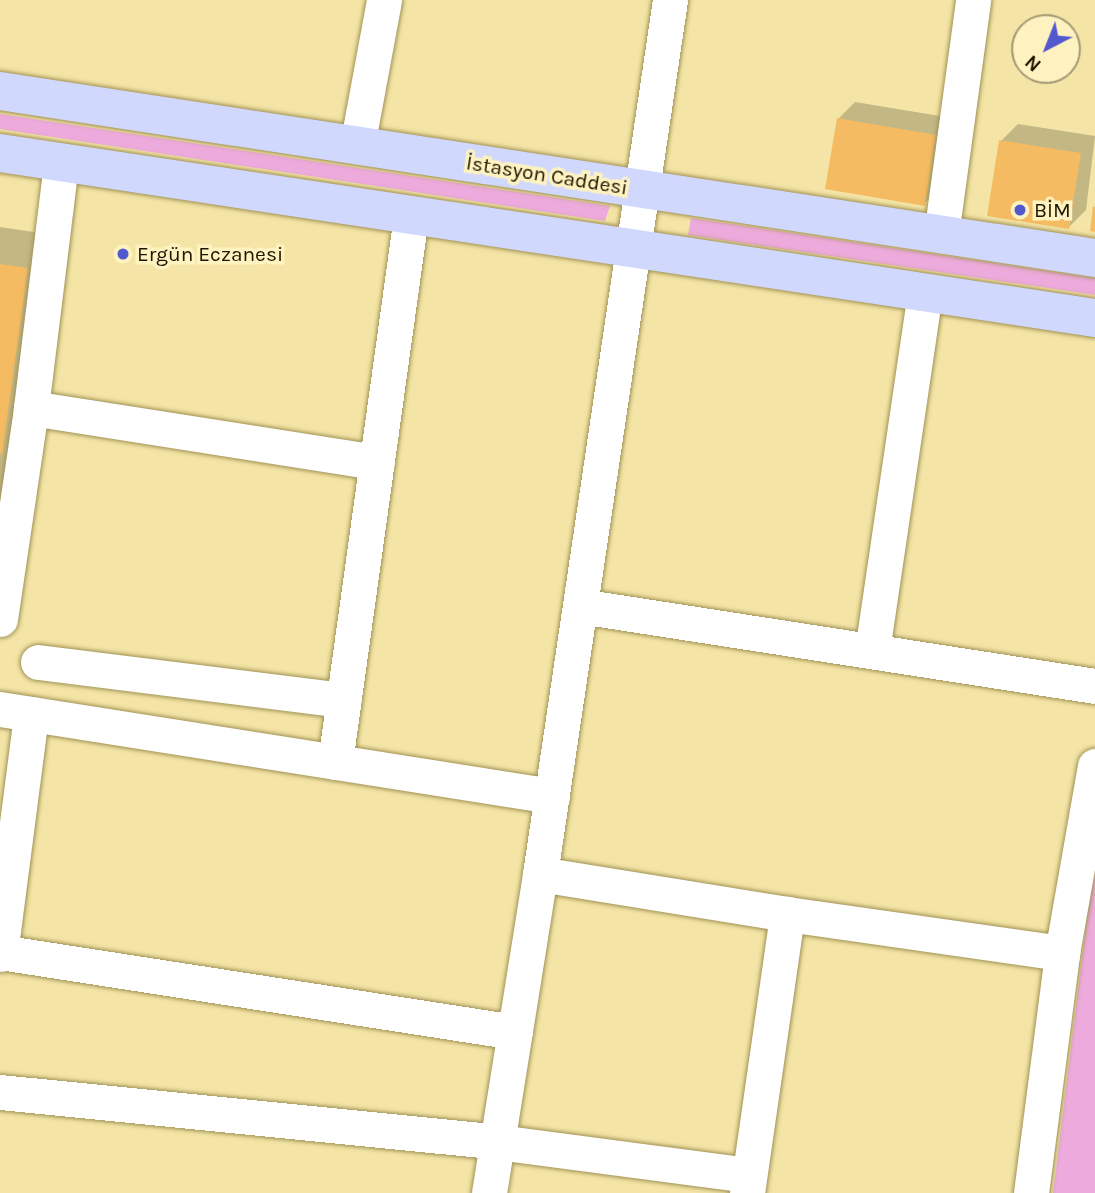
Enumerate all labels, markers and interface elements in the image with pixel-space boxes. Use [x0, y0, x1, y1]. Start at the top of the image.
north arrow [1011, 14, 1081, 84]
text: N [1021, 50, 1046, 76]
street label: İstasyon Caddesi [464, 150, 630, 200]
place label: BİM [1034, 197, 1071, 223]
marker: BİM [1012, 202, 1028, 218]
place label: Ergün Eczanesi [137, 241, 283, 267]
marker: Ergün Eczanesi [115, 246, 131, 262]

